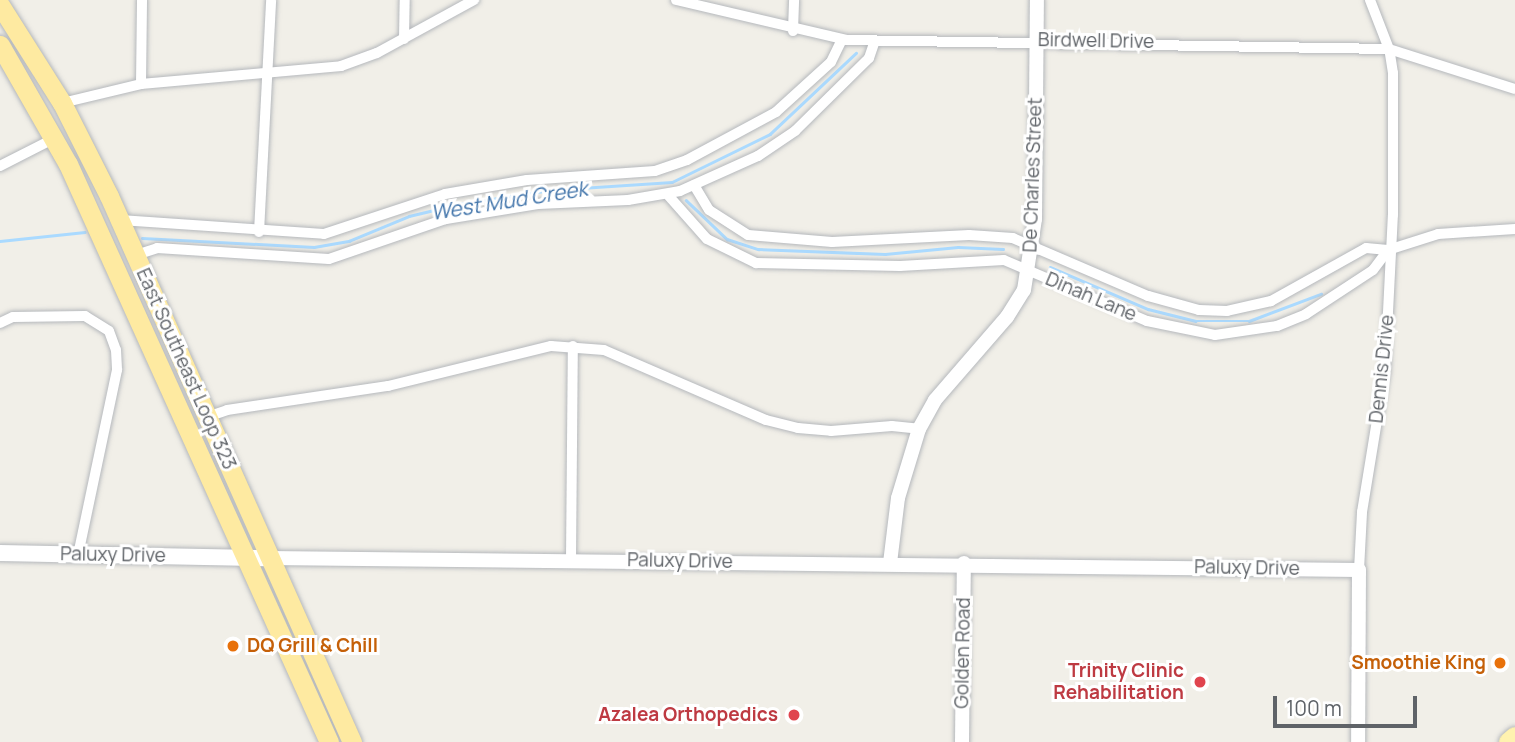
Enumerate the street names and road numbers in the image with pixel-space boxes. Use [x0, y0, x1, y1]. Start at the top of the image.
street label: Birdwell Drive [1038, 29, 1154, 53]
street label: De Charles Street [1019, 97, 1047, 253]
street label: East Southeast Loop 323 [131, 265, 241, 473]
street label: Dinah Lane [1042, 268, 1140, 326]
street label: Dennis Drive [1365, 314, 1399, 424]
street label: Paluxy Drive [60, 543, 166, 567]
street label: Paluxy Drive [627, 549, 733, 573]
street label: Paluxy Drive [1194, 556, 1300, 580]
street label: Golden Road [951, 597, 975, 709]

